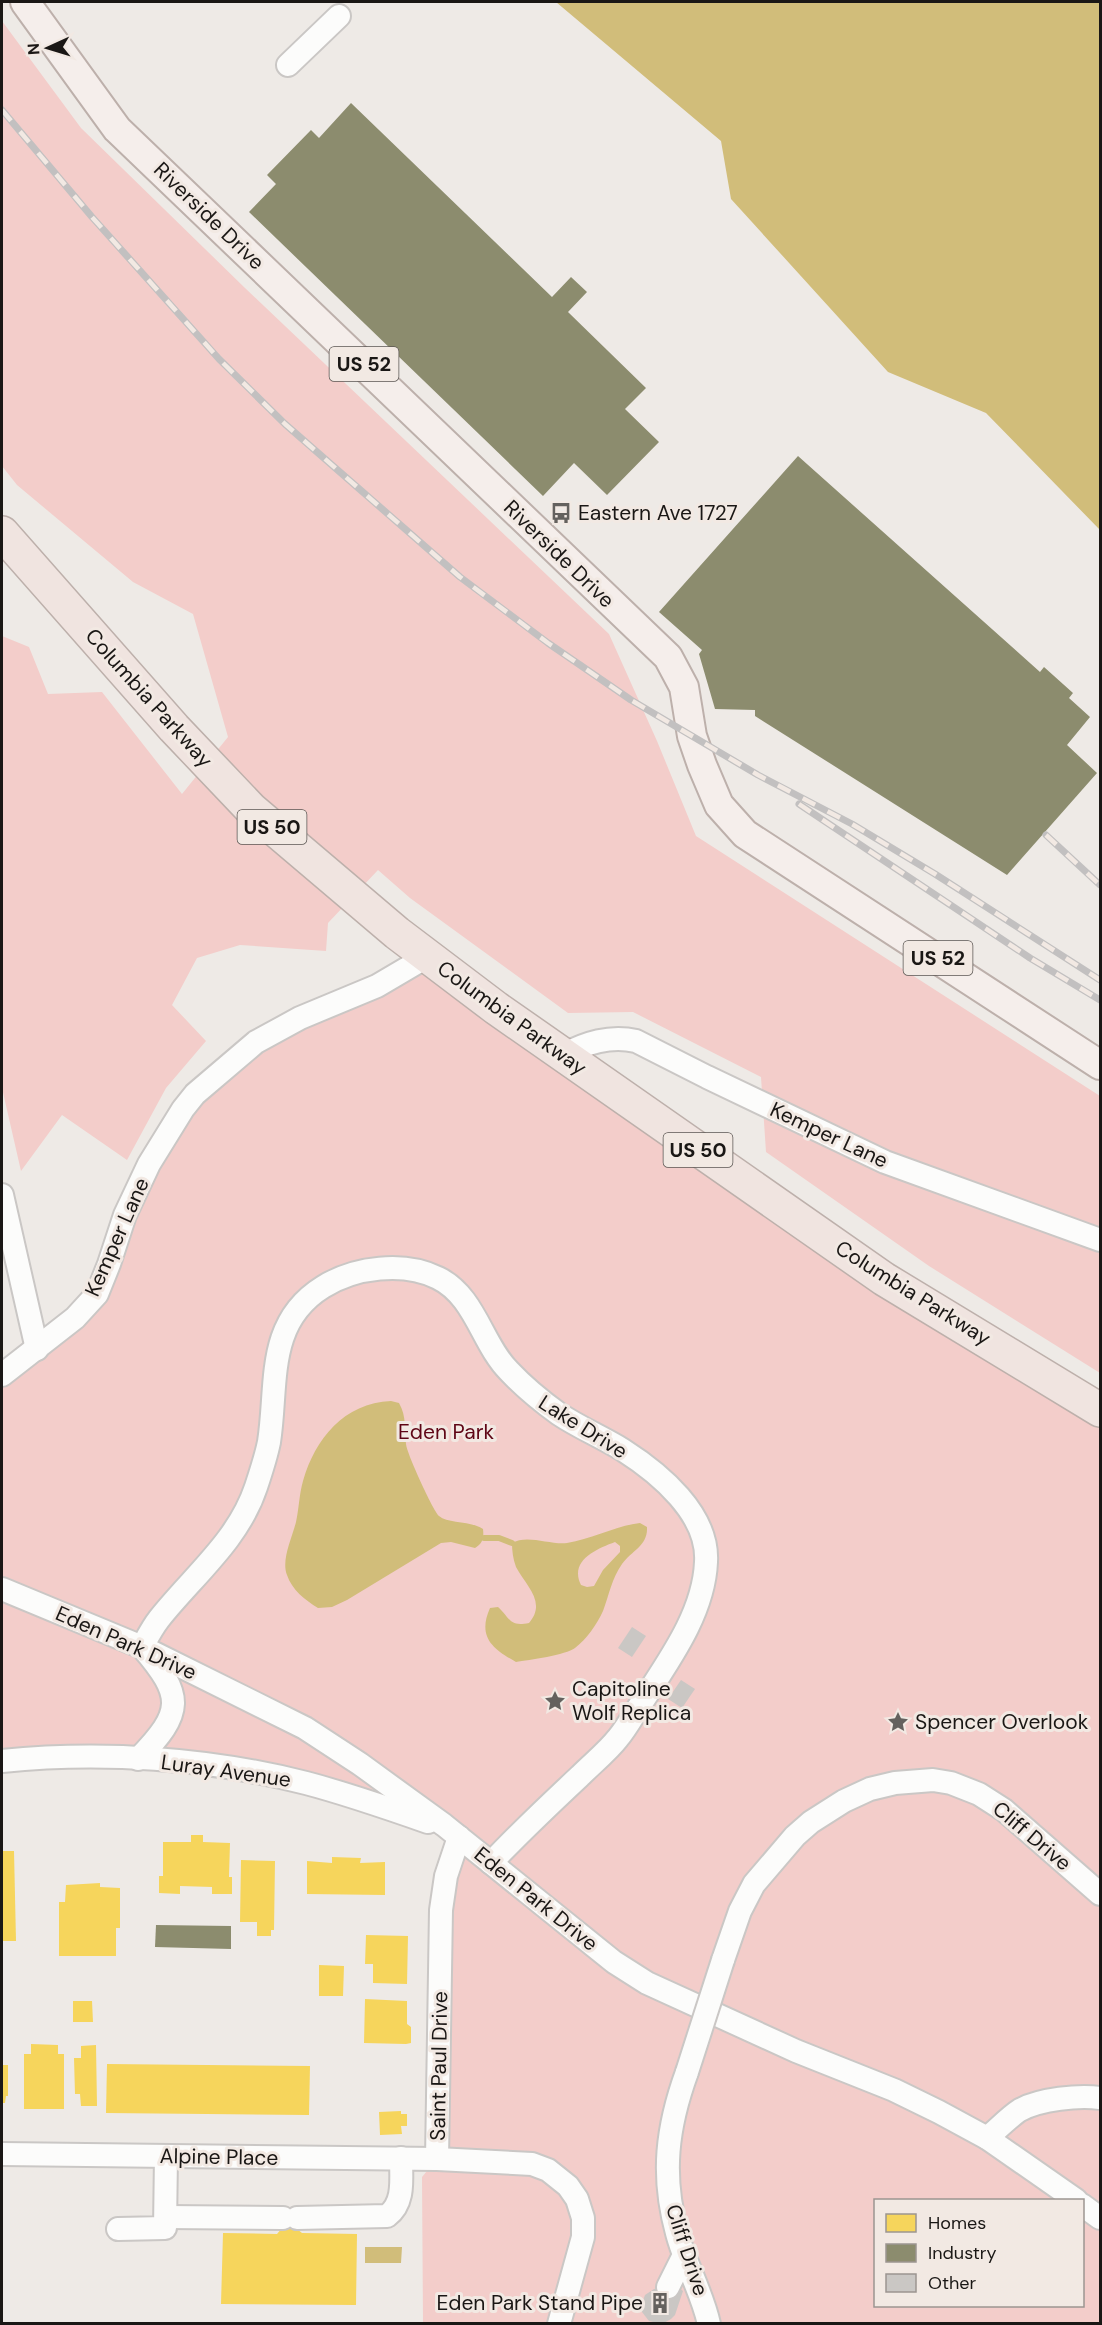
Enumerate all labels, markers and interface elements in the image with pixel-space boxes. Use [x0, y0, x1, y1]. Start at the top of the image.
north arrow [18, 18, 78, 78]
text: N [23, 42, 44, 56]
street label: Riverside Drive [148, 156, 270, 276]
road number: US 52 [330, 347, 398, 381]
street label: Riverside Drive [498, 494, 620, 614]
place label: Eastern Ave 1727 [578, 499, 738, 527]
bus stop icon: Eastern Ave 1727 [549, 501, 573, 525]
street label: Columbia Parkway [79, 622, 219, 774]
road number: US 50 [238, 810, 306, 844]
road number: US 52 [904, 941, 972, 975]
street label: Columbia Parkway [432, 954, 593, 1082]
street label: Kemper Lane [765, 1095, 893, 1175]
road number: US 50 [664, 1133, 732, 1167]
street label: Kemper Lane [78, 1173, 156, 1301]
street label: Columbia Parkway [830, 1234, 996, 1352]
street label: Lake Drive [533, 1389, 633, 1465]
park label: Eden Park [398, 1418, 494, 1446]
street label: Eden Park Drive [51, 1599, 201, 1687]
place label: Capitoline Wolf Replica [572, 1675, 691, 1727]
place icon: Capitoline Wolf Replica [543, 1689, 567, 1713]
place label: Spencer Overlook [915, 1708, 1089, 1736]
place icon: Spencer Overlook [886, 1710, 910, 1734]
street label: Luray Avenue [159, 1748, 293, 1794]
street label: Cliff Drive [987, 1795, 1077, 1877]
street label: Eden Park Drive [468, 1840, 604, 1958]
street label: Saint Paul Drive [424, 1991, 454, 2141]
street label: Alpine Place [159, 2142, 279, 2172]
legend [874, 2199, 1084, 2307]
street label: Cliff Drive [659, 2201, 715, 2299]
text: Homes [928, 2211, 986, 2235]
text: Industry [928, 2241, 997, 2265]
text: Other [928, 2271, 977, 2295]
place label: Eden Park Stand Pipe [436, 2289, 643, 2317]
building icon: Eden Park Stand Pipe [648, 2291, 672, 2315]

